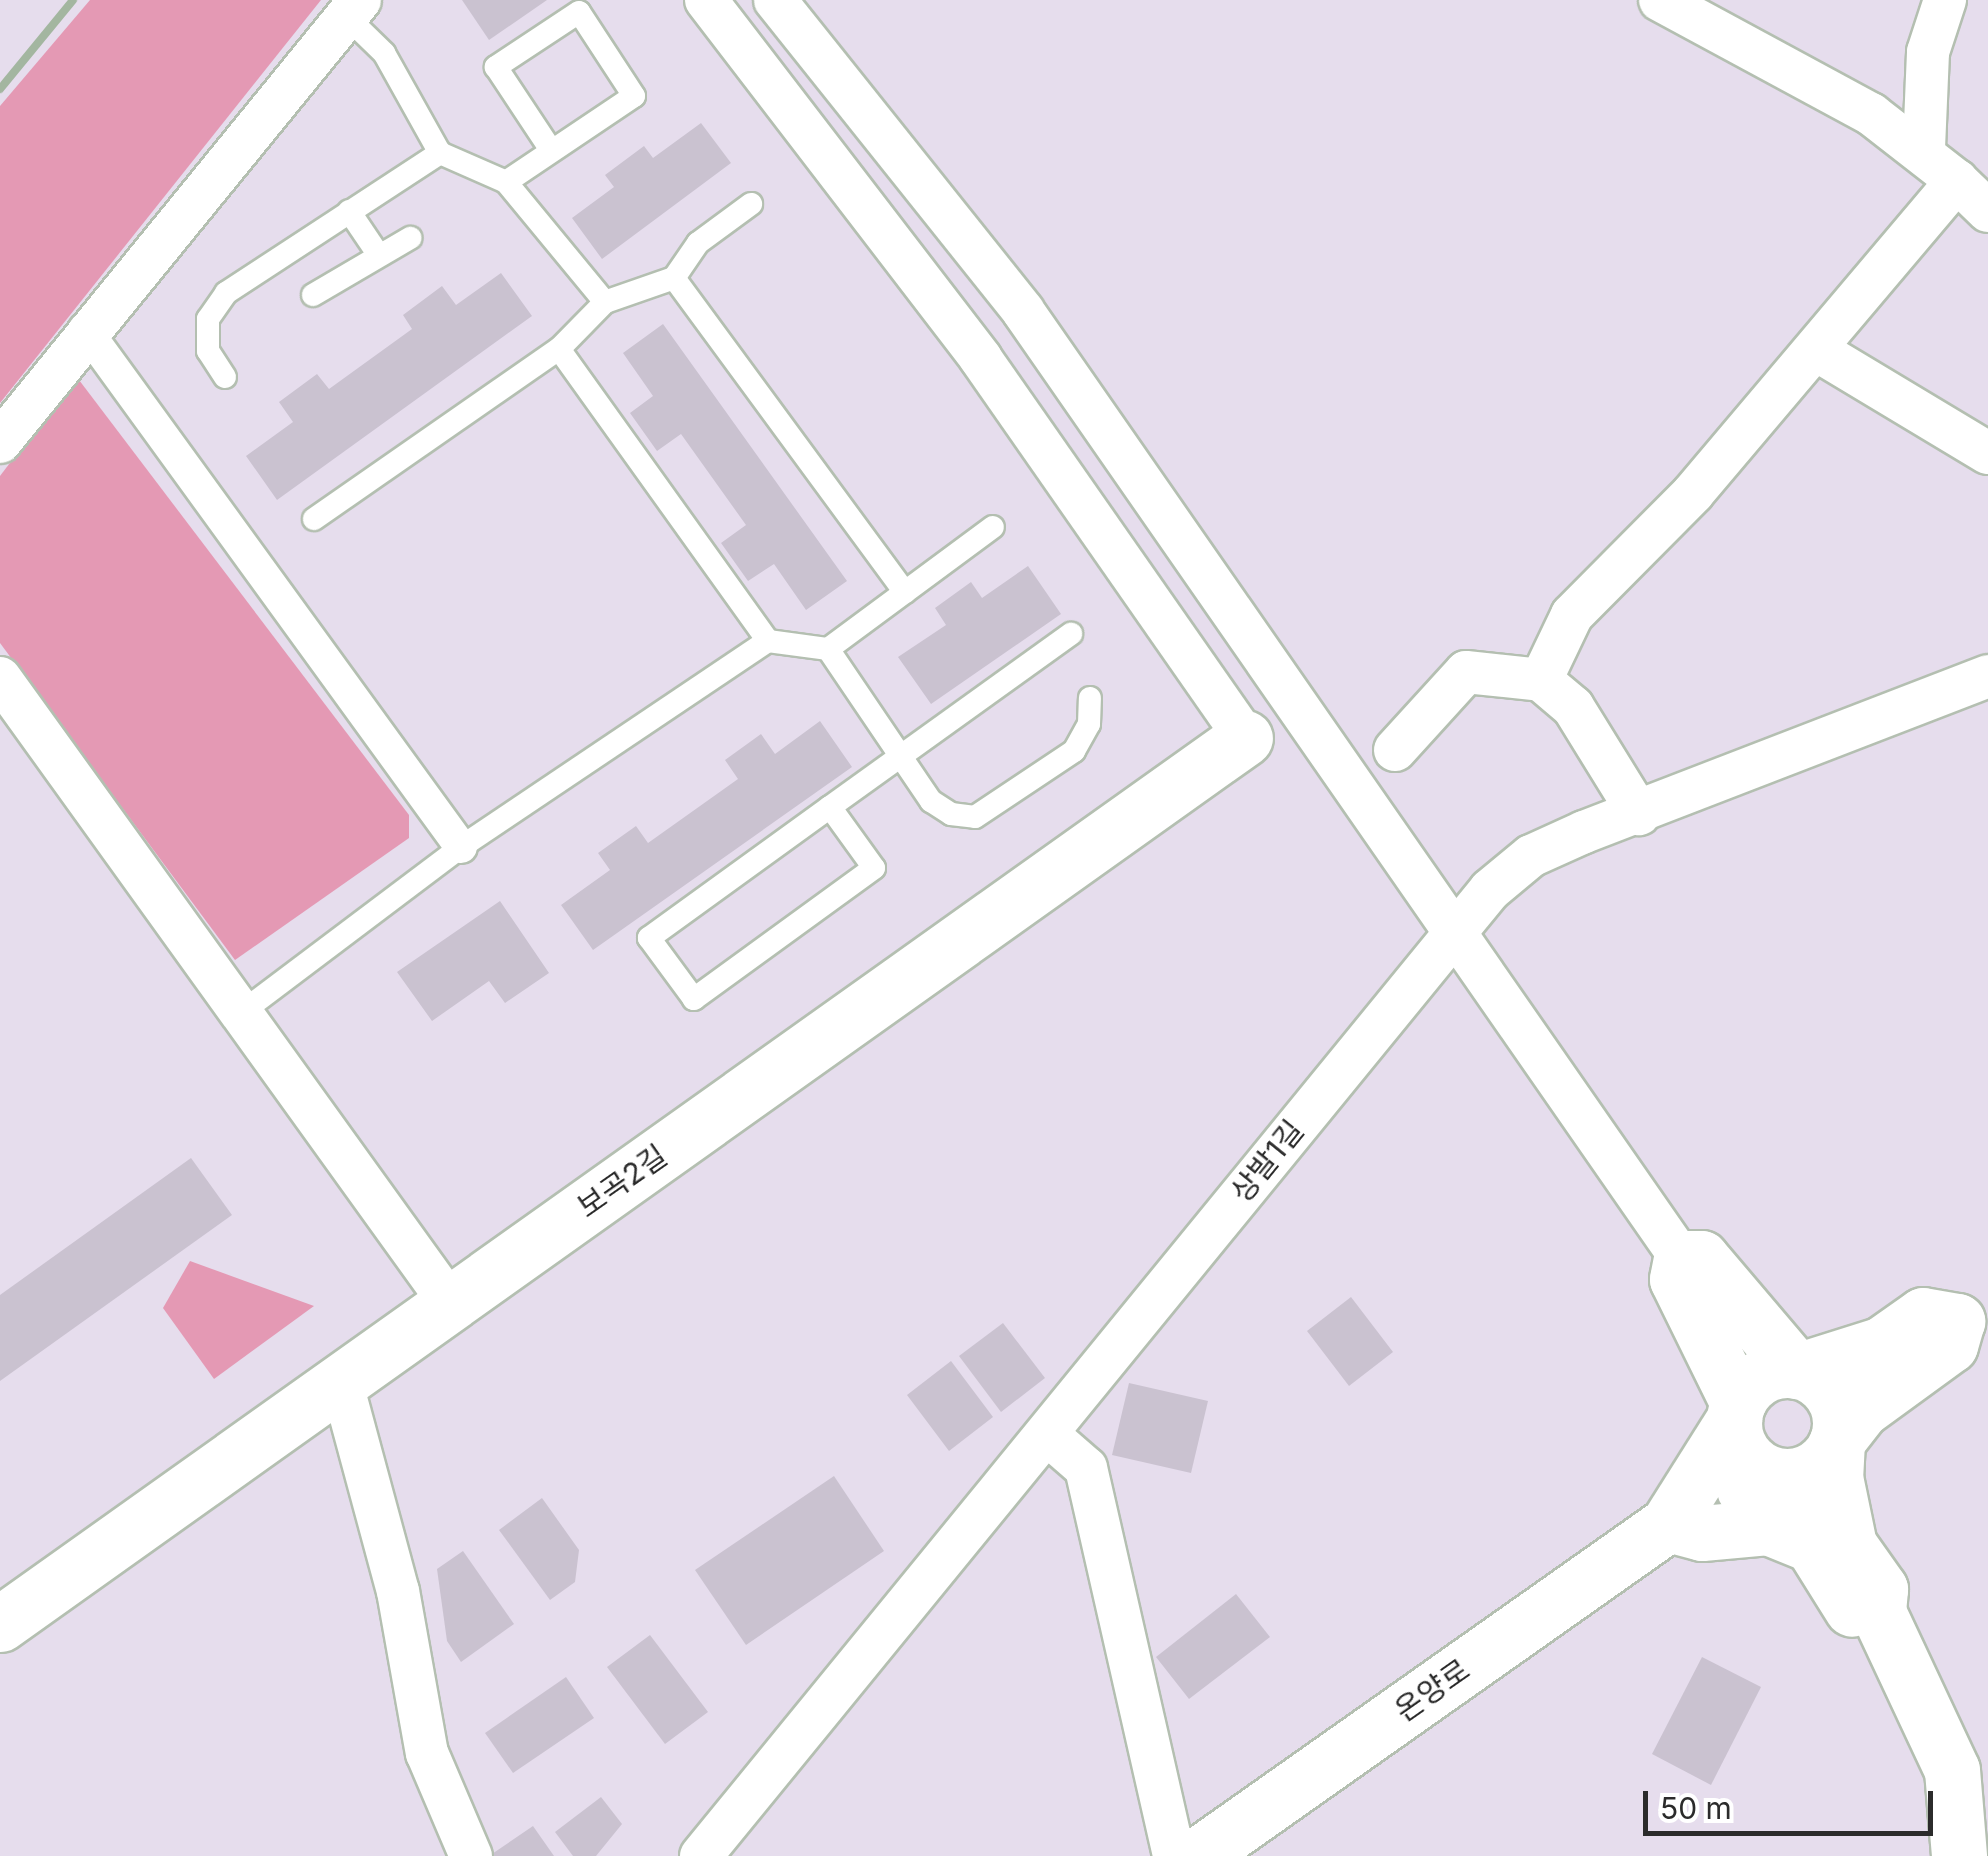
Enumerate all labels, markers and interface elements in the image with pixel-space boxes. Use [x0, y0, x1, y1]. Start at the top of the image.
street label: 상발1길 [1223, 1113, 1311, 1209]
street label: 보곡2길 [570, 1137, 674, 1225]
street label: 온양로 [1388, 1652, 1476, 1728]
scale bar [1648, 1771, 1938, 1833]
text: 50 m [1660, 1790, 1732, 1826]

